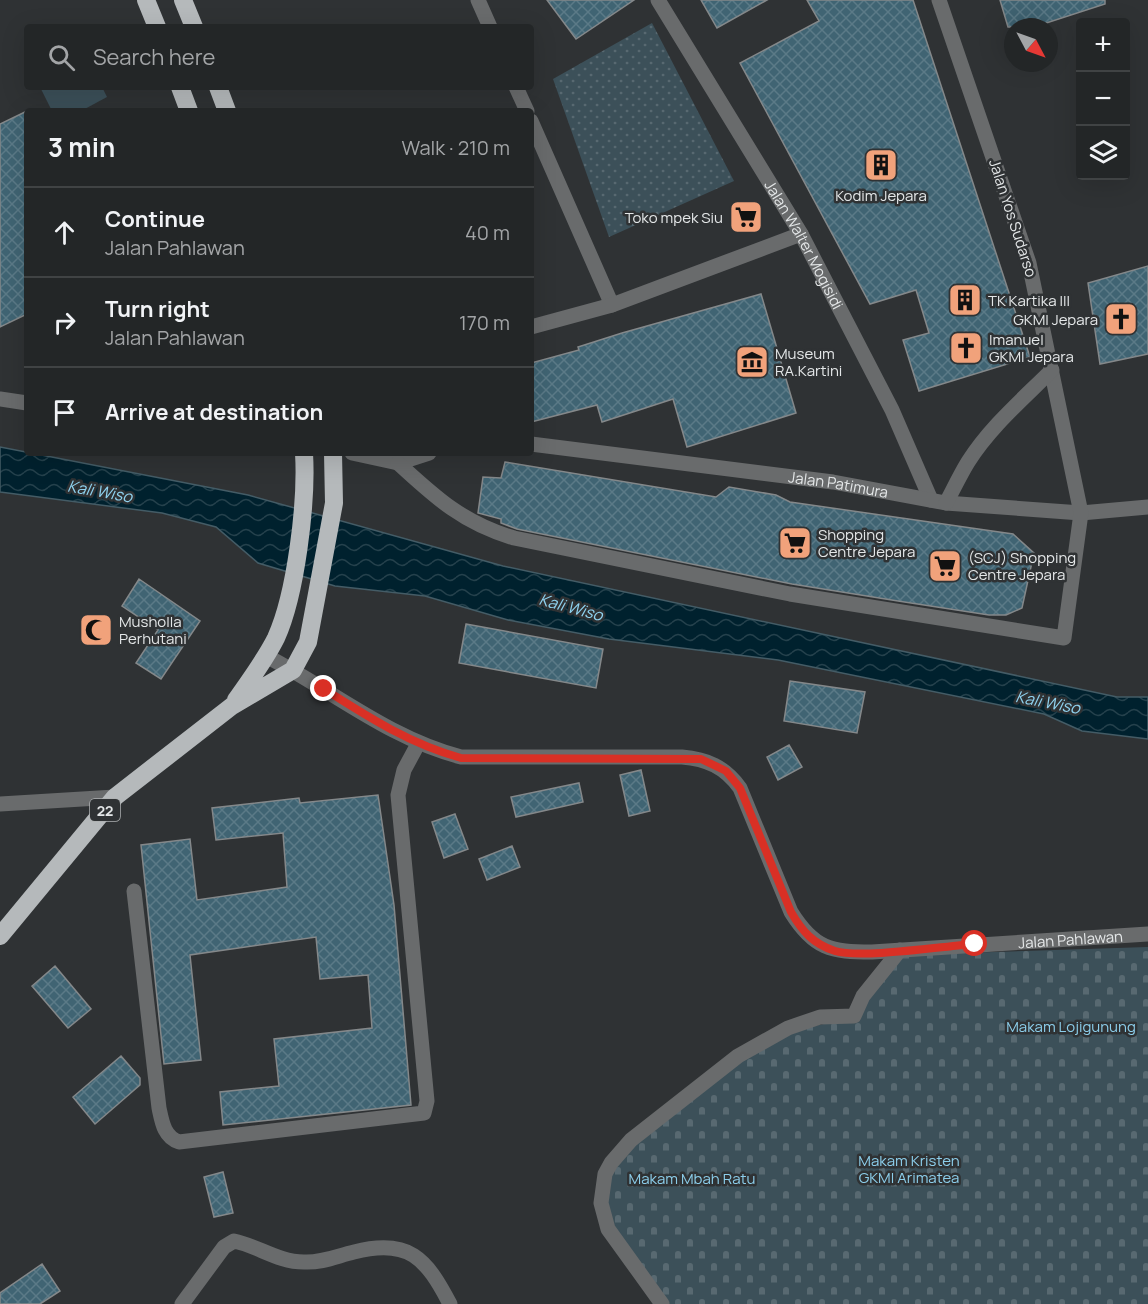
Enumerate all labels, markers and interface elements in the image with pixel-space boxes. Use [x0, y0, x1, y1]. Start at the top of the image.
north arrow [1004, 18, 1058, 72]
map controls [1076, 18, 1130, 180]
button: + [1076, 18, 1130, 72]
search box [24, 24, 534, 90]
icon: search [45, 41, 78, 74]
text: Search here [93, 42, 215, 72]
button: − [1076, 72, 1130, 126]
button: layers [1076, 126, 1130, 180]
text: 3 min [48, 129, 115, 165]
text: Walk · 210 m [402, 134, 510, 161]
building icon: Kodim Jepara [863, 147, 899, 183]
street label: Jalan Yos Sudarso [984, 156, 1042, 280]
street label: Jalan Walter Mogisidi [760, 176, 849, 313]
place label: Kodim Jepara [835, 185, 927, 206]
supermarket icon: Toko mpek Siu [728, 199, 764, 235]
text: Continue [105, 204, 205, 234]
place label: Toko mpek Siu [625, 207, 723, 228]
icon: ahead [48, 216, 81, 249]
text: 40 m [465, 219, 510, 246]
text: Jalan Pahlawan [105, 234, 245, 261]
building icon: TK Kartika III [947, 282, 983, 318]
place label: TK Kartika III [988, 290, 1070, 311]
text: Turn right [105, 294, 210, 324]
church icon: GKMI Jepara [1103, 301, 1139, 337]
icon: right [48, 306, 81, 339]
text: 170 m [459, 309, 510, 336]
place label: GKMI Jepara [1013, 309, 1098, 330]
text: Jalan Pahlawan [105, 324, 245, 351]
place label: Imanuel GKMI Jepara [989, 329, 1074, 367]
church icon: Imanuel GKMI Jepara [948, 330, 984, 366]
place label: Museum RA.Kartini [775, 343, 842, 381]
museum icon: Museum RA.Kartini [734, 344, 770, 380]
icon: arrive [48, 396, 81, 429]
text: Arrive at destination [105, 397, 323, 427]
street label: Jalan Patimura [787, 466, 890, 503]
water label: Kali Wiso [66, 474, 136, 508]
place label: Shopping Centre Jepara [818, 524, 915, 562]
supermarket icon: Shopping Centre Jepara [777, 525, 813, 561]
place label: (SCJ) Shopping Centre Jepara [968, 547, 1076, 585]
supermarket icon: (SCJ) Shopping Centre Jepara [927, 548, 963, 584]
water label: Kali Wiso [537, 588, 607, 626]
place label: Musholla Perhutani [119, 611, 187, 649]
mosque icon: Musholla Perhutani [78, 612, 114, 648]
route end [310, 675, 336, 701]
water label: Kali Wiso [1014, 685, 1084, 719]
road number: 22 [90, 799, 120, 821]
street label: Jalan Pahlawan [1017, 925, 1124, 953]
route start [961, 930, 987, 956]
park label: Makam Lojigunung [1006, 1016, 1136, 1037]
park label: Makam Kristen GKMI Arimatea [858, 1150, 960, 1188]
park label: Makam Mbah Ratu [629, 1168, 755, 1189]

